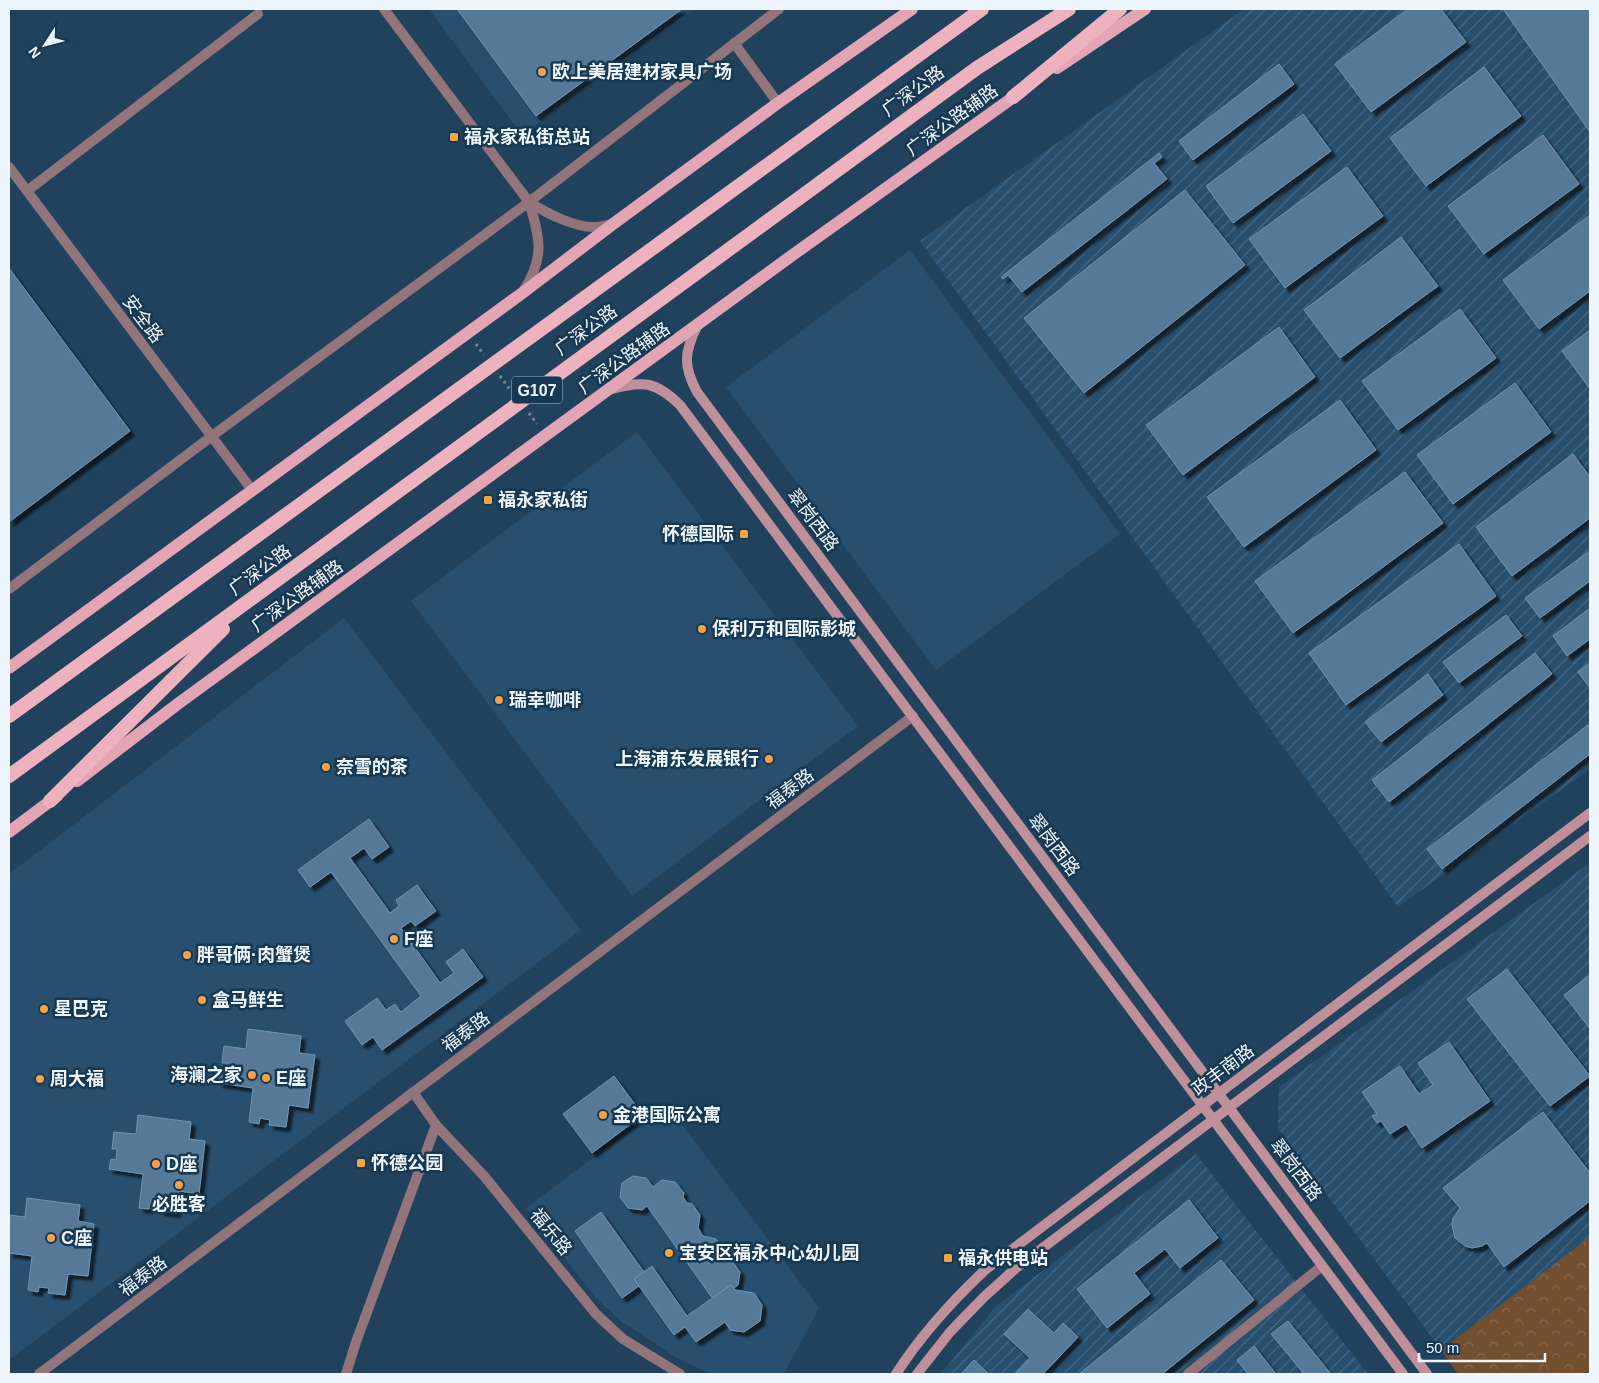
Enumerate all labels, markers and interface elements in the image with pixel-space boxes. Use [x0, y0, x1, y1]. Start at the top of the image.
north arrow [20, 20, 70, 70]
text: N [25, 44, 44, 61]
place label: 欧上美居建材家具广场 [552, 62, 732, 82]
street label: 广深公路 [878, 62, 948, 120]
marker: 欧上美居建材家具广场 [536, 66, 548, 78]
street label: 广深公路辅路 [902, 80, 1002, 160]
place label: 福永家私街总站 [464, 127, 590, 147]
marker: 福永家私街总站 [448, 131, 460, 143]
street label: 安全路 [119, 291, 167, 347]
street label: 广深公路 [551, 301, 621, 359]
street label: 广深公路辅路 [574, 318, 674, 398]
road number: G107 [512, 376, 562, 404]
street label: 翠岗西路 [783, 485, 843, 555]
place label: 福永家私街 [498, 490, 588, 510]
marker: 福永家私街 [482, 494, 494, 506]
place label: 怀德国际 [662, 524, 734, 544]
marker: 怀德国际 [738, 528, 750, 540]
street label: 广深公路 [225, 541, 295, 599]
street label: 广深公路辅路 [247, 556, 347, 636]
place label: 保利万和国际影城 [712, 619, 856, 639]
marker: 保利万和国际影城 [696, 623, 708, 635]
place label: 瑞幸咖啡 [509, 690, 581, 710]
marker: 瑞幸咖啡 [493, 694, 505, 706]
place label: 上海浦东发展银行 [615, 748, 759, 769]
marker: 上海浦东发展银行 [763, 753, 775, 765]
place label: 奈雪的茶 [336, 757, 408, 777]
marker: 奈雪的茶 [320, 761, 332, 773]
street label: 福泰路 [762, 765, 818, 813]
street label: 翠岗西路 [1024, 810, 1084, 880]
place label: F座 [404, 929, 433, 949]
marker: F座 [388, 933, 400, 945]
place label: 胖哥俩·肉蟹煲 [197, 944, 311, 965]
marker: 胖哥俩·肉蟹煲 [181, 949, 193, 961]
place label: 盒马鲜生 [212, 990, 284, 1010]
marker: 盒马鲜生 [196, 994, 208, 1006]
place label: 星巴克 [54, 999, 108, 1019]
marker: 星巴克 [38, 1003, 50, 1015]
street label: 福泰路 [438, 1008, 494, 1056]
street label: 政丰南路 [1188, 1040, 1258, 1100]
place label: 海澜之家 [170, 1065, 242, 1085]
place label: E座 [276, 1068, 306, 1088]
place label: 周大福 [50, 1069, 104, 1089]
marker: 海澜之家 [246, 1069, 258, 1081]
marker: E座 [260, 1072, 272, 1084]
marker: 周大福 [34, 1073, 46, 1085]
place label: 金港国际公寓 [613, 1105, 721, 1125]
marker: 金港国际公寓 [597, 1109, 609, 1121]
street label: 翠岗西路 [1266, 1135, 1326, 1205]
place label: 怀德公园 [371, 1153, 443, 1173]
place label: D座 [166, 1154, 197, 1174]
marker: 怀德公园 [355, 1157, 367, 1169]
marker: D座 [150, 1158, 162, 1170]
marker: 必胜客 [173, 1179, 185, 1191]
place label: 必胜客 [152, 1194, 206, 1214]
street label: 福乐路 [526, 1205, 576, 1259]
place label: C座 [61, 1228, 92, 1248]
marker: C座 [45, 1232, 57, 1244]
place label: 宝安区福永中心幼儿园 [679, 1243, 859, 1263]
marker: 宝安区福永中心幼儿园 [663, 1247, 675, 1259]
place label: 福永供电站 [958, 1248, 1048, 1268]
street label: 福泰路 [115, 1252, 171, 1300]
marker: 福永供电站 [942, 1252, 954, 1264]
scale bar [1419, 1330, 1545, 1362]
text: 50 m [1426, 1339, 1459, 1356]

